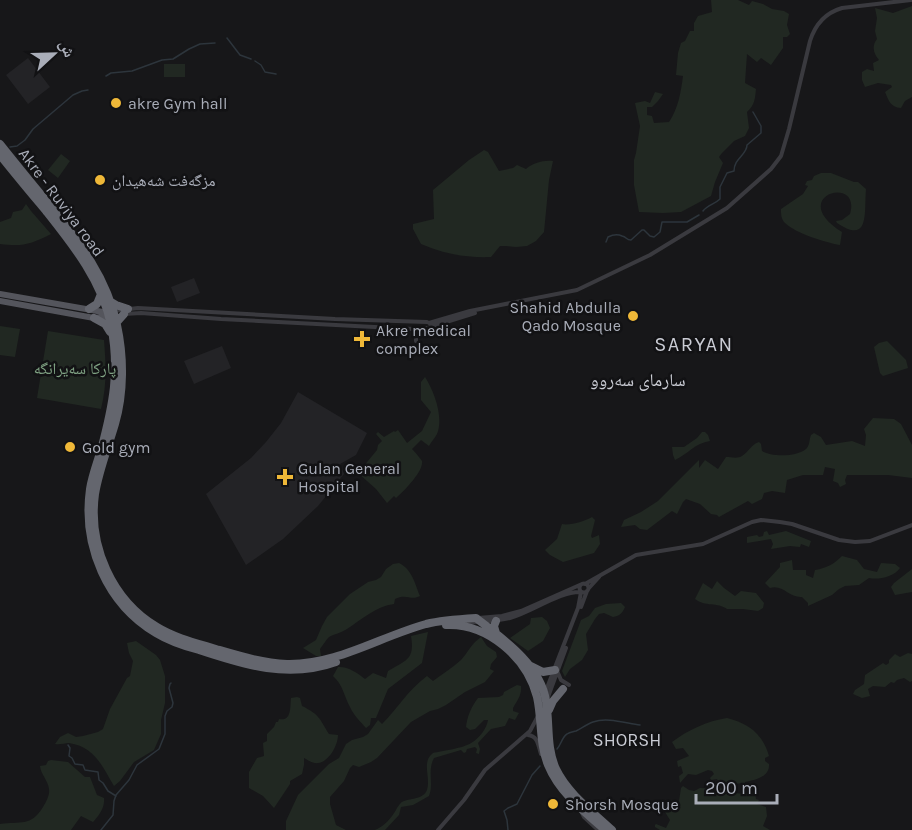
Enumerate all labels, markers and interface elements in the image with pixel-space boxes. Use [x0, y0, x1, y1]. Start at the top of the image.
north arrow [24, 24, 84, 84]
text: ش [55, 37, 79, 60]
place label: akre Gym hall [128, 94, 228, 113]
marker: akre Gym hall [109, 96, 123, 110]
street label: Akre - Ruviya road [15, 144, 108, 260]
place label: مزگەفت شه‌هيدان [112, 171, 216, 191]
marker: مزگەفت شه‌هيدان [93, 173, 107, 187]
place label: Shahid Abdulla Qado Mosque [510, 298, 621, 335]
marker: Shahid Abdulla Qado Mosque [626, 309, 640, 323]
place label: Akre medical complex [376, 321, 471, 358]
marker: Akre medical complex [353, 330, 371, 348]
district label: SARYAN [654, 333, 734, 356]
park label: پارکا سەیرانگه [34, 359, 117, 378]
district label: سارمای سەروو [590, 369, 686, 391]
place label: Gold gym [82, 438, 151, 457]
marker: Gold gym [63, 440, 77, 454]
place label: Gulan General Hospital [298, 459, 400, 496]
marker: Gulan General Hospital [276, 468, 294, 486]
district label: SHORSH [593, 729, 661, 751]
scale bar [696, 767, 777, 805]
text: 200 m [705, 777, 758, 799]
place label: Shorsh Mosque [565, 795, 679, 814]
marker: Shorsh Mosque [546, 797, 560, 811]

